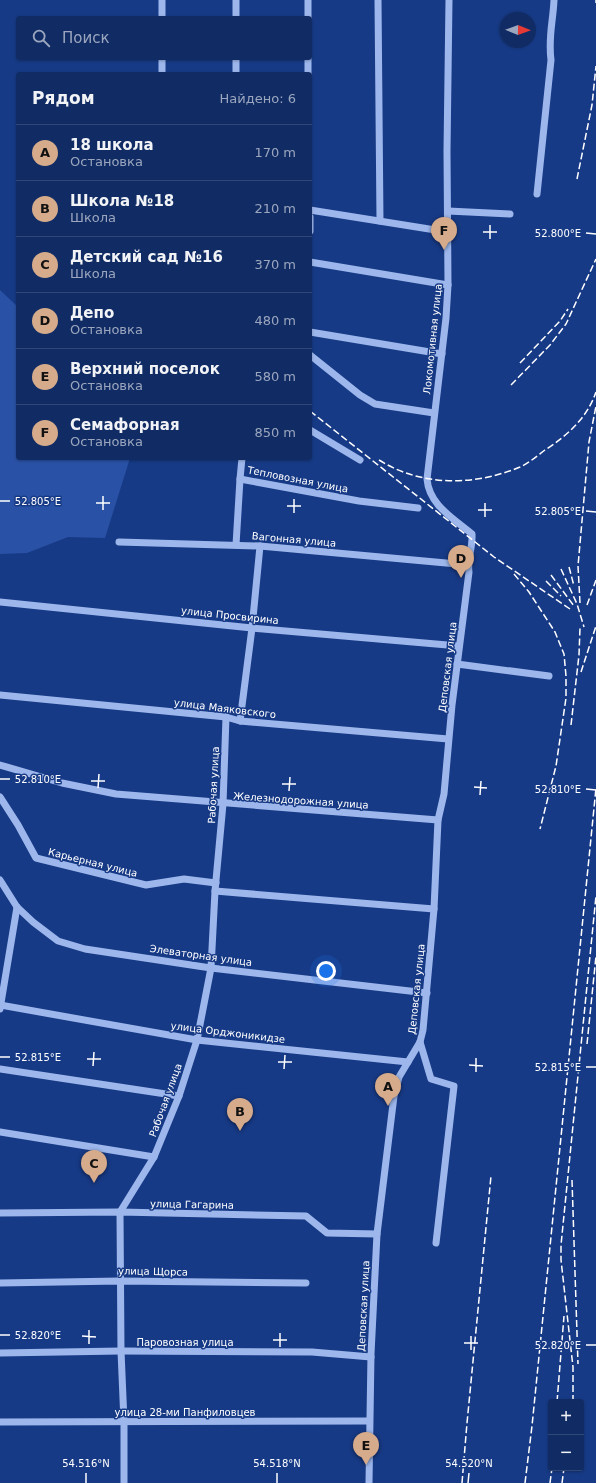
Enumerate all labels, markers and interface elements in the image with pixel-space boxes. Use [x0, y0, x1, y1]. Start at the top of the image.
north arrow [500, 12, 536, 48]
search box [16, 16, 312, 60]
icon: search [30, 27, 52, 49]
text: Поиск [62, 29, 110, 47]
text: Рядом [32, 88, 95, 108]
text: Найдено: 6 [220, 91, 296, 106]
text: 18 школа [70, 136, 154, 154]
text: A [40, 145, 50, 160]
text: 170 m [254, 145, 296, 160]
text: Остановка [70, 154, 143, 169]
text: Школа №18 [70, 192, 174, 210]
text: B [40, 201, 50, 216]
text: 210 m [254, 201, 296, 216]
text: Школа [70, 210, 116, 225]
pin: F [431, 217, 457, 250]
text: 52.800°E [535, 228, 581, 239]
text: Детский сад №16 [70, 248, 223, 266]
text: C [40, 257, 50, 272]
text: 370 m [254, 257, 296, 272]
text: Школа [70, 266, 116, 281]
street label: Локомотивная улица [421, 283, 444, 395]
text: Депо [70, 304, 114, 322]
text: D [40, 313, 50, 328]
text: 480 m [254, 313, 296, 328]
text: Остановка [70, 322, 143, 337]
text: Верхний поселок [70, 360, 220, 378]
text: E [41, 369, 49, 384]
text: 580 m [254, 369, 296, 384]
text: Остановка [70, 378, 143, 393]
text: Семафорная [70, 416, 180, 434]
text: F [41, 425, 49, 440]
text: 850 m [254, 425, 296, 440]
text: Остановка [70, 434, 143, 449]
street label: Тепловозная улица [246, 464, 349, 495]
text: 52.805°E [15, 496, 61, 507]
text: 52.805°E [535, 506, 581, 517]
street label: Вагонная улица [251, 530, 337, 549]
pin: D [448, 545, 474, 578]
street label: улица Просвирина [180, 605, 279, 626]
street label: Деповская улица [436, 621, 459, 713]
street label: улица Маяковского [173, 697, 277, 720]
street label: Рабочая улица [206, 746, 221, 824]
text: 52.810°E [15, 774, 61, 785]
text: 52.810°E [535, 784, 581, 795]
street label: Железнодорожная улица [233, 790, 369, 811]
street label: Карьерная улица [47, 846, 139, 879]
street label: Элеваторная улица [149, 943, 253, 968]
street label: Деповская улица [406, 943, 427, 1035]
your location [316, 961, 336, 981]
street label: улица Орджоникидзе [170, 1020, 286, 1045]
text: 52.815°E [15, 1052, 61, 1063]
street label: Рабочая улица [147, 1062, 184, 1138]
text: 52.815°E [535, 1062, 581, 1073]
pin: A [375, 1073, 401, 1106]
pin: B [227, 1098, 253, 1131]
pin: C [81, 1150, 107, 1183]
street label: улица Гагарина [150, 1198, 234, 1211]
street label: Деповская улица [356, 1260, 371, 1352]
street label: улица Щорса [118, 1265, 188, 1278]
text: 52.820°E [15, 1330, 61, 1341]
street label: Паровозная улица [136, 1337, 234, 1348]
text: 52.820°E [535, 1340, 581, 1351]
map controls [548, 1399, 584, 1471]
button: + [548, 1399, 584, 1435]
street label: улица 28-ми Панфиловцев [115, 1407, 256, 1418]
pin: E [353, 1432, 379, 1465]
button: − [548, 1435, 584, 1471]
text: 54.516°N [62, 1458, 110, 1469]
text: 54.518°N [253, 1458, 301, 1469]
text: 54.520°N [445, 1458, 493, 1469]

